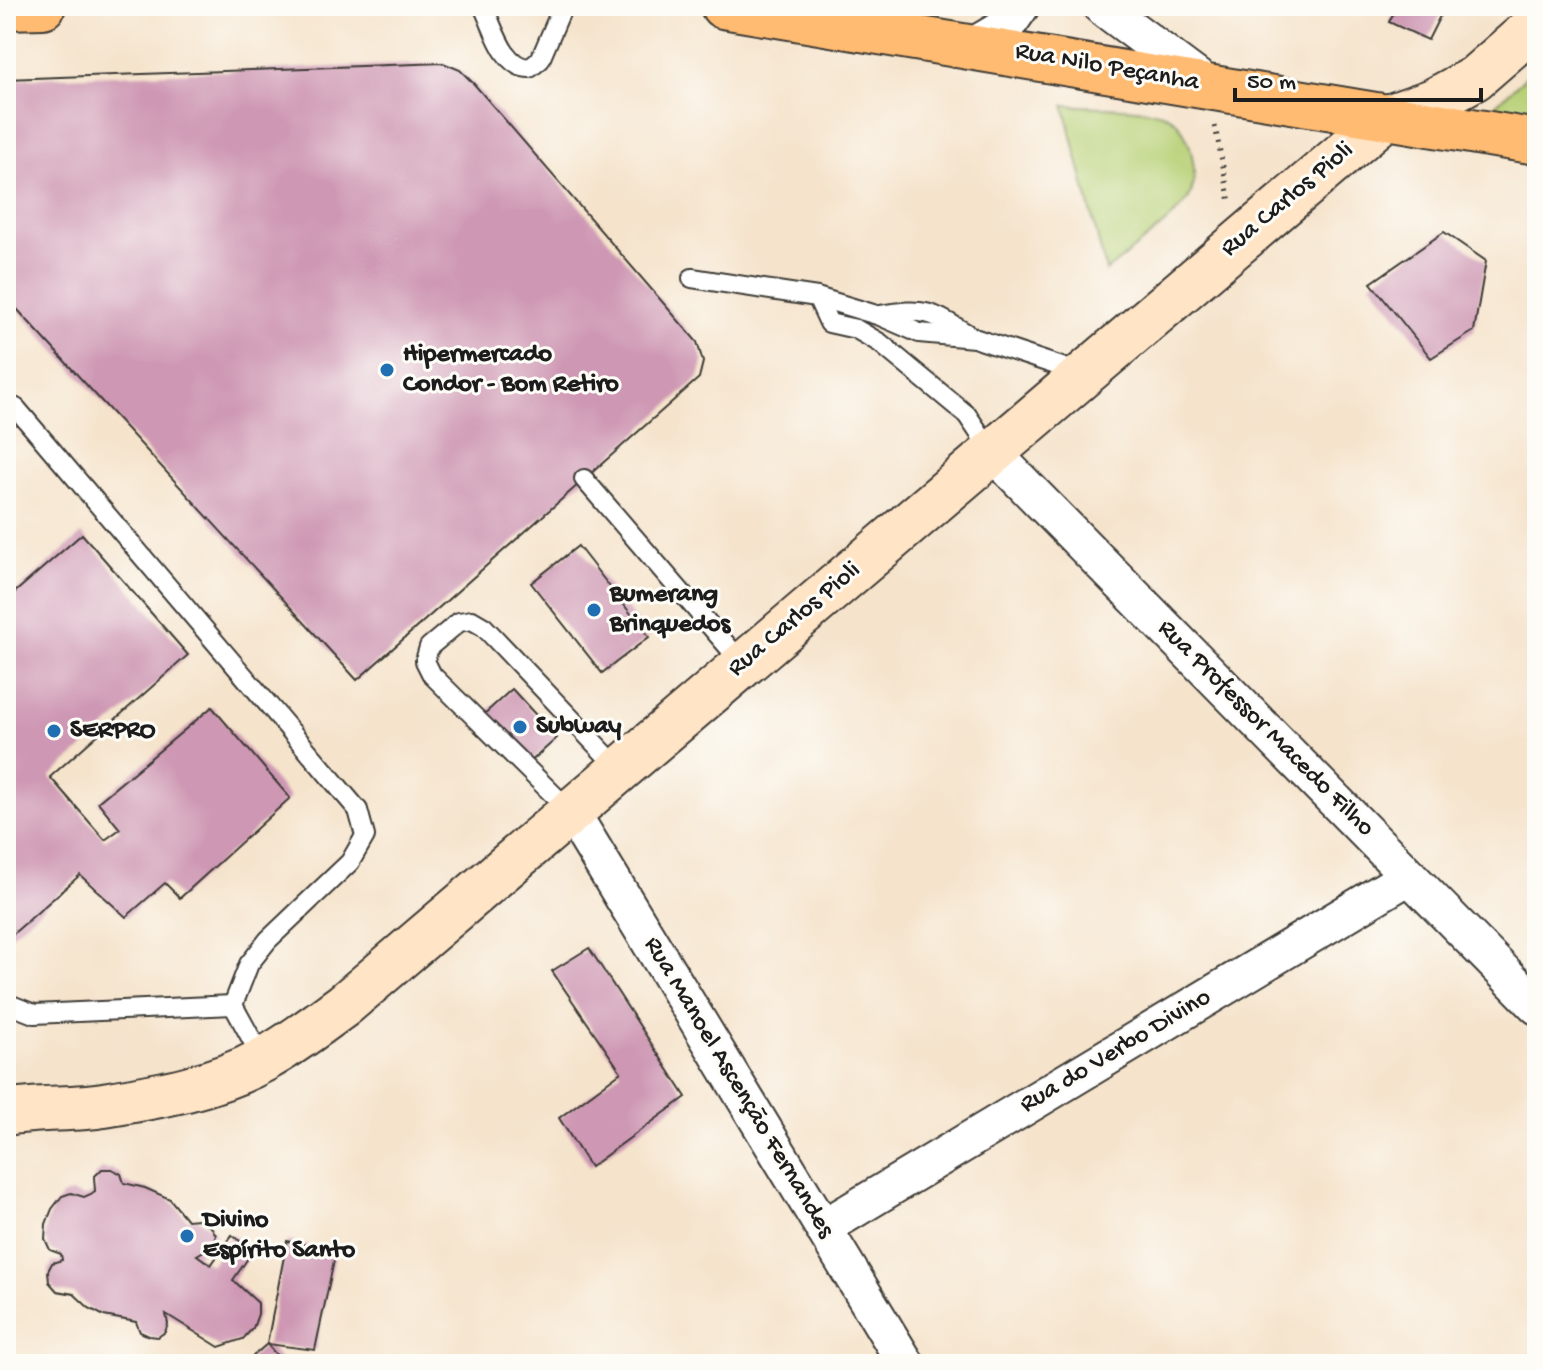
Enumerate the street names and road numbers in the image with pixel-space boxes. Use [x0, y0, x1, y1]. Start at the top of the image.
street label: Rua Nilo Peçanha [1013, 37, 1203, 100]
street label: Rua Carlos Pioli [1215, 135, 1361, 265]
street label: Rua Carlos Pioli [722, 555, 868, 685]
street label: Rua Professor Macedo Filho [1150, 614, 1380, 844]
street label: Rua Manoel Ascenção Fernandes [636, 932, 841, 1245]
street label: Rua do Verbo Divino [1015, 983, 1217, 1121]

